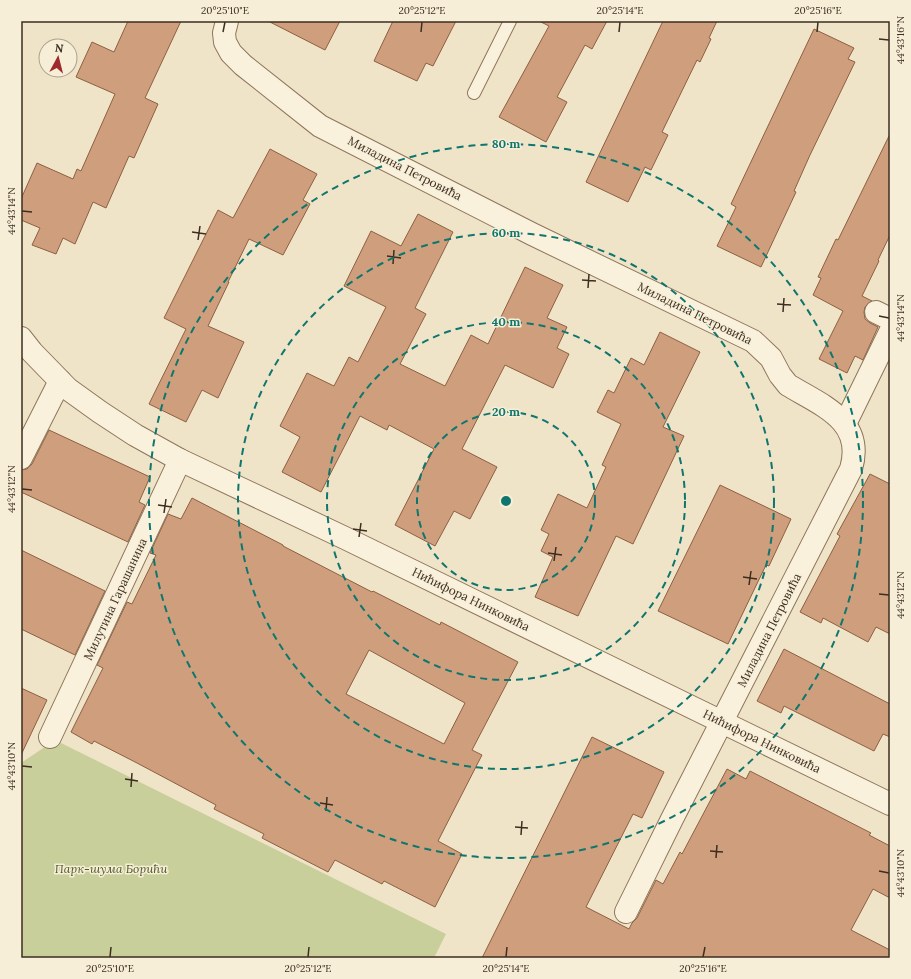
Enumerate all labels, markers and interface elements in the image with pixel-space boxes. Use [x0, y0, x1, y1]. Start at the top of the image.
text: 20°25'10"E [201, 4, 249, 17]
text: 20°25'12"E [398, 4, 446, 17]
text: 20°25'14"E [596, 4, 644, 17]
text: 20°25'16"E [794, 4, 842, 17]
text: 44°43'16"N [894, 16, 907, 64]
north arrow [38, 38, 78, 78]
text: N [54, 41, 65, 56]
street label: Миладина Петровића [345, 133, 465, 203]
text: 80 m [492, 136, 520, 151]
text: 44°43'14"N [5, 187, 18, 235]
text: 60 m [492, 225, 520, 240]
street label: Миладина Петровића [635, 279, 755, 347]
text: 44°43'14"N [894, 294, 907, 342]
text: 40 m [492, 314, 520, 329]
text: 20 m [492, 404, 520, 419]
text: 44°43'12"N [5, 465, 18, 513]
centre of rings [499, 494, 513, 508]
street label: Милутина Гарашанина [80, 536, 150, 662]
street label: Нићифора Нинковића [410, 564, 532, 634]
street label: Миладина Петровића [734, 570, 804, 690]
text: 44°43'12"N [894, 571, 907, 619]
street label: Нићифора Нинковића [701, 706, 823, 776]
text: 44°43'10"N [5, 741, 18, 790]
text: 44°43'10"N [894, 848, 907, 897]
park label: Парк-шума Борићи [55, 861, 168, 876]
text: 20°25'10"E [86, 962, 134, 975]
text: 20°25'12"E [284, 962, 332, 975]
text: 20°25'14"E [482, 962, 530, 975]
text: 20°25'16"E [679, 962, 727, 975]

